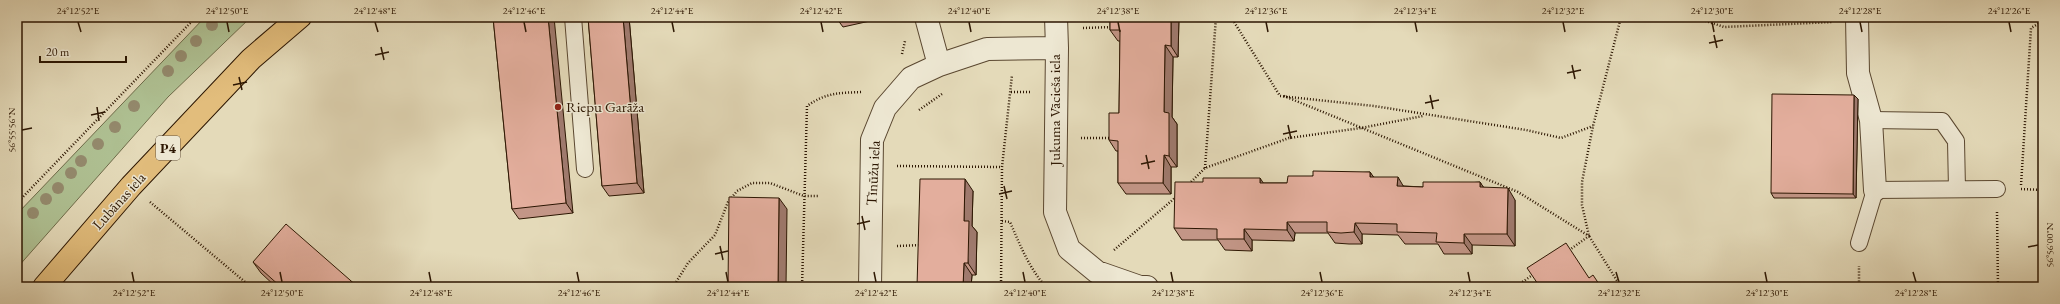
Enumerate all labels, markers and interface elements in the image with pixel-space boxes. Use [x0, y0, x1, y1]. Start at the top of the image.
text: 24°12'52"E [57, 4, 100, 17]
text: 24°12'50"E [206, 4, 249, 17]
text: 24°12'48"E [354, 4, 397, 17]
text: 24°12'46"E [503, 4, 546, 17]
text: 24°12'44"E [651, 4, 694, 17]
text: 24°12'42"E [800, 4, 843, 17]
text: 24°12'40"E [948, 4, 991, 17]
text: 24°12'38"E [1097, 4, 1140, 17]
text: 24°12'36"E [1245, 4, 1288, 17]
text: 24°12'34"E [1394, 4, 1437, 17]
text: 24°12'32"E [1542, 4, 1585, 17]
text: 24°12'30"E [1691, 4, 1734, 17]
text: 24°12'28"E [1839, 4, 1882, 17]
text: 24°12'26"E [1988, 4, 2031, 17]
scale bar [40, 38, 126, 64]
text: 20 m [46, 44, 70, 60]
street label: Jukuma Vācieša iela [1045, 54, 1064, 168]
place label: Riepu Garāža [566, 97, 644, 116]
marker: Riepu Garāža [553, 102, 563, 112]
text: 56°55'56"N [5, 107, 18, 152]
road number: P4 [156, 136, 180, 160]
street label: Tīnūžu iela [861, 140, 884, 206]
street label: Lubānas iela [88, 168, 149, 233]
text: 56°56'00"N [2043, 222, 2056, 267]
text: 24°12'52"E [113, 286, 156, 299]
text: 24°12'50"E [261, 286, 304, 299]
text: 24°12'48"E [410, 286, 453, 299]
text: 24°12'46"E [558, 286, 601, 299]
text: 24°12'44"E [707, 286, 750, 299]
text: 24°12'42"E [855, 286, 898, 299]
text: 24°12'40"E [1004, 286, 1047, 299]
text: 24°12'38"E [1152, 286, 1195, 299]
text: 24°12'36"E [1301, 286, 1344, 299]
text: 24°12'34"E [1449, 286, 1492, 299]
text: 24°12'32"E [1598, 286, 1641, 299]
text: 24°12'30"E [1746, 286, 1789, 299]
text: 24°12'28"E [1895, 286, 1938, 299]

